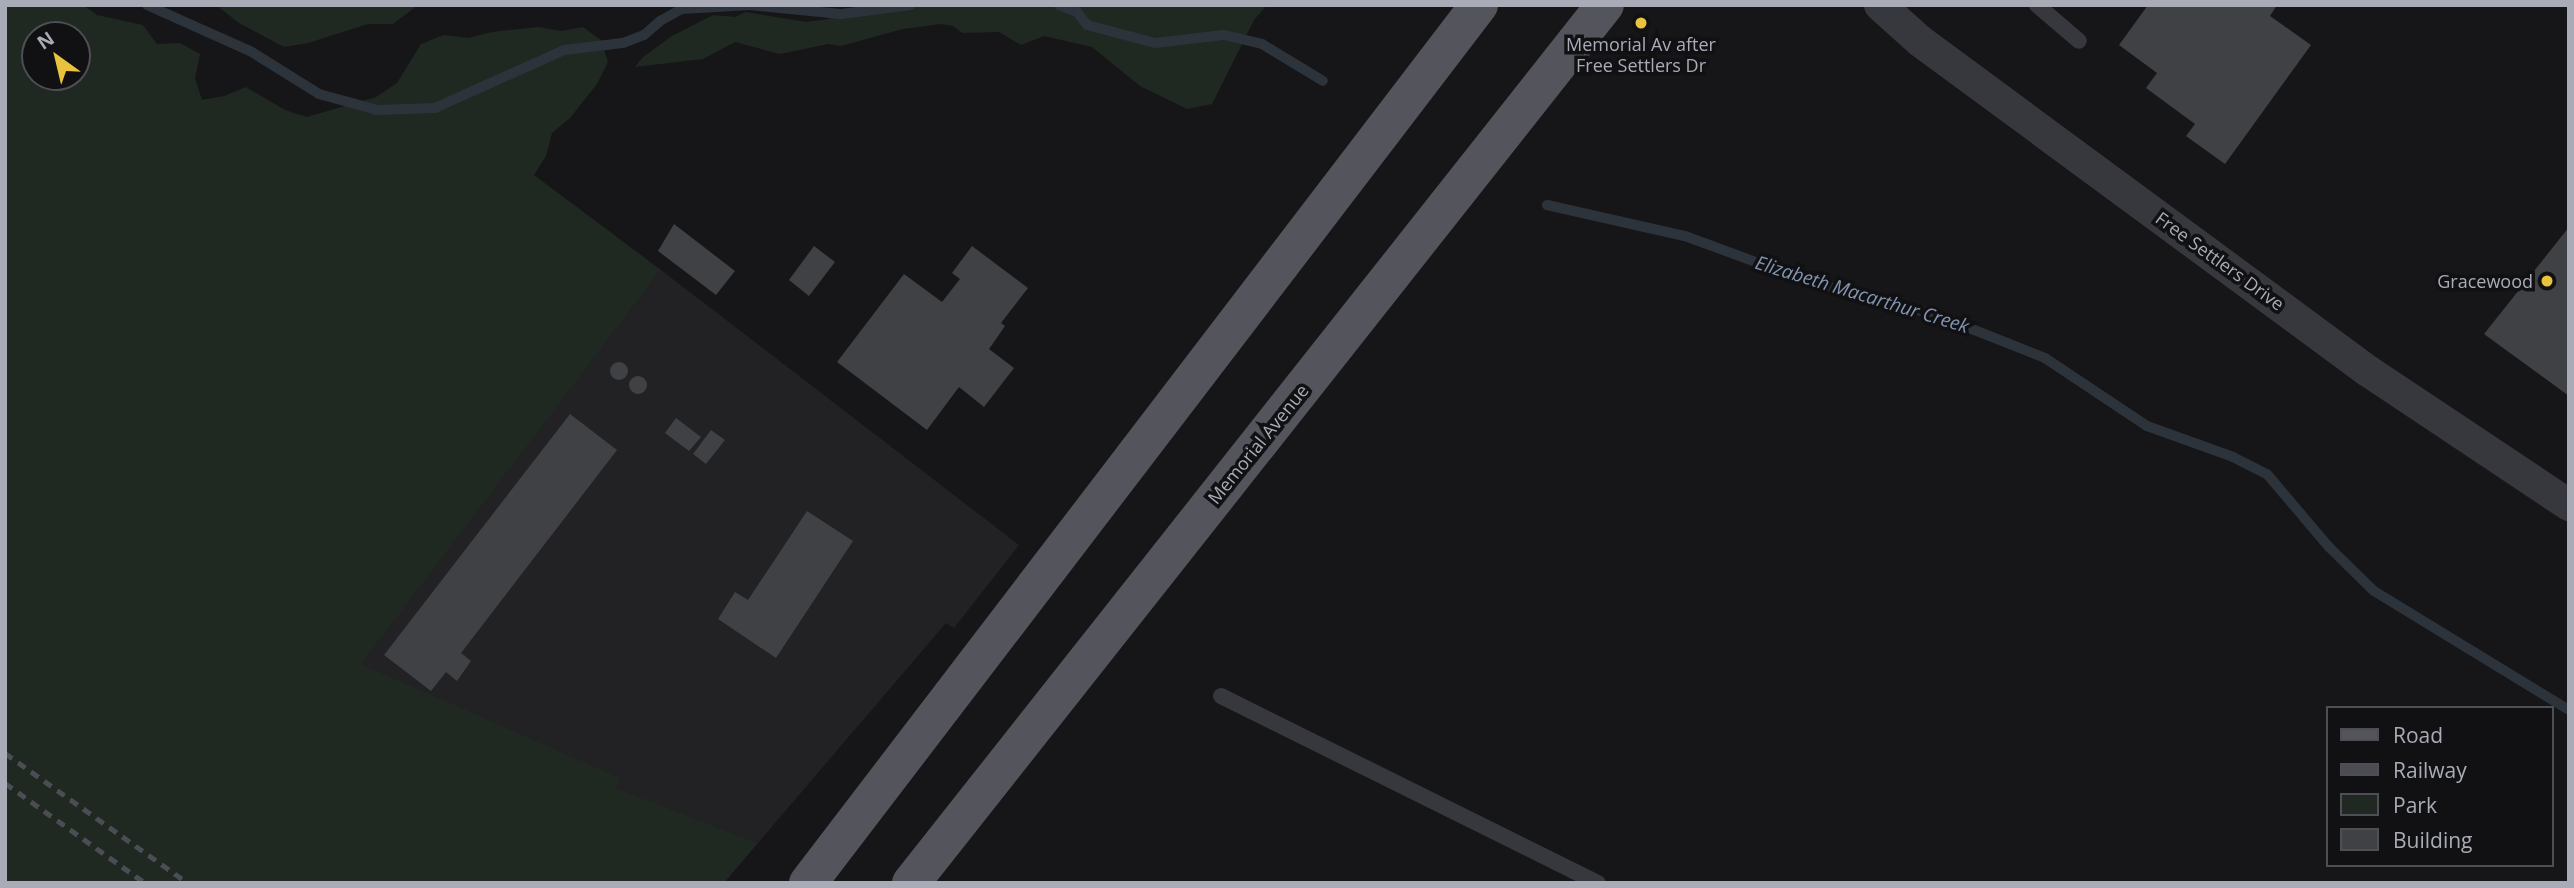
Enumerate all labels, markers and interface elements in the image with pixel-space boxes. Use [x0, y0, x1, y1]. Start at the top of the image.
marker: Memorial Av after Free Settlers Dr [1633, 15, 1649, 31]
north arrow [21, 21, 91, 91]
text: N [32, 25, 59, 55]
place label: Memorial Av after Free Settlers Dr [1566, 34, 1716, 76]
street label: Free Settlers Drive [2151, 207, 2289, 315]
water label: Elizabeth Macarthur Creek [1752, 252, 1972, 338]
place label: Gracewood [2437, 270, 2533, 292]
marker: Gracewood [2539, 273, 2555, 289]
street label: Memorial Avenue [1203, 380, 1313, 508]
legend [2326, 706, 2553, 867]
text: Road [2393, 721, 2443, 749]
text: Railway [2393, 756, 2467, 784]
text: Park [2393, 791, 2437, 819]
text: Building [2393, 826, 2472, 854]

